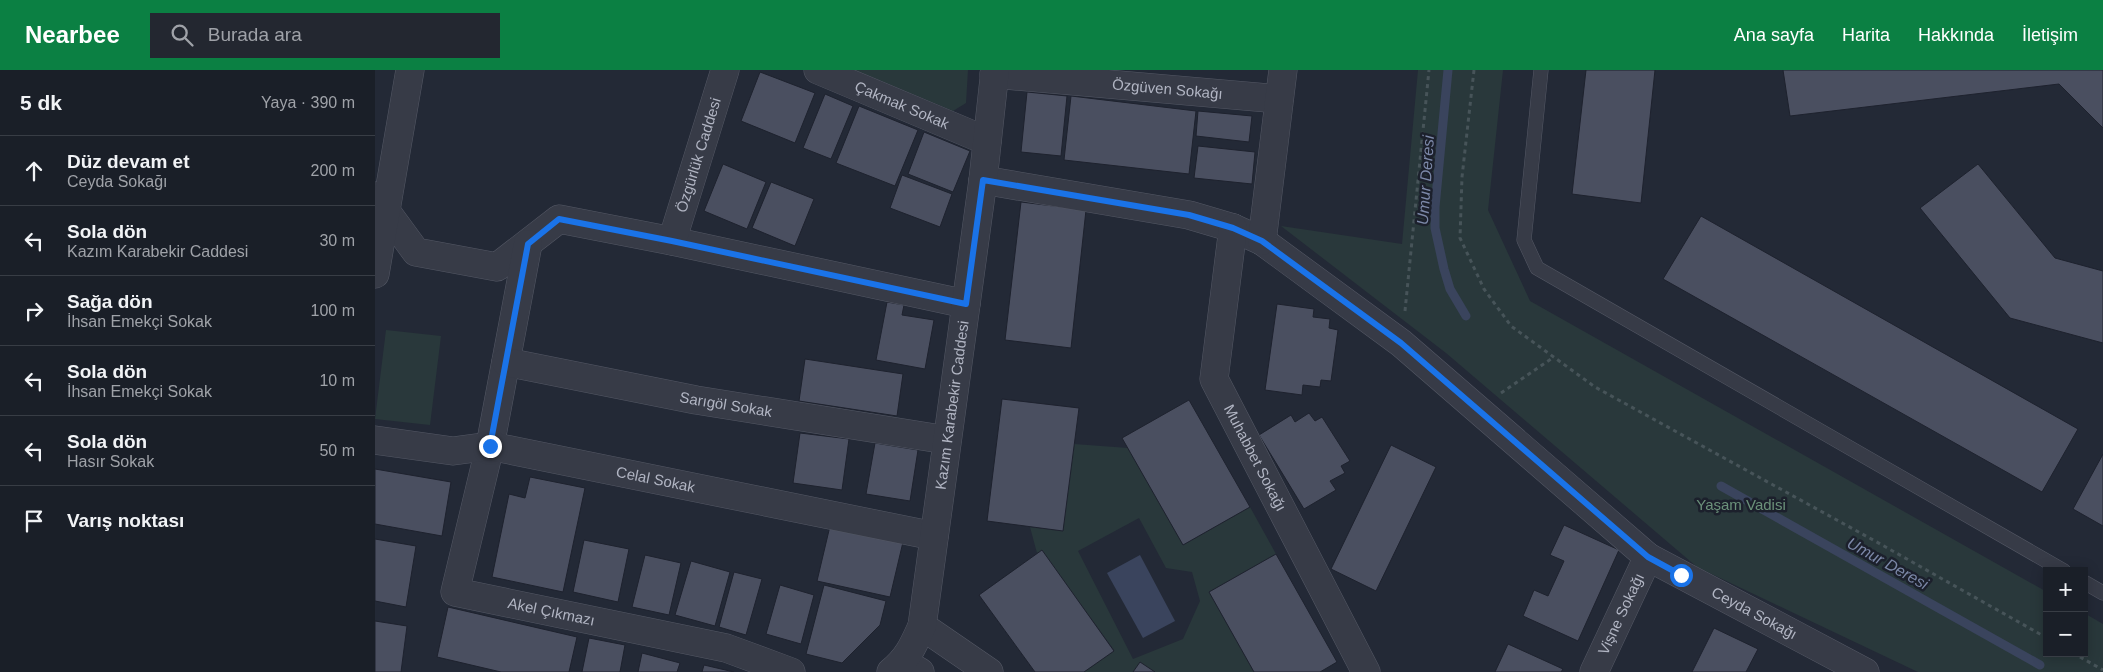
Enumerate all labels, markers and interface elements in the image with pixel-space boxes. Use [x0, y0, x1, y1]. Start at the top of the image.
search box [150, 13, 500, 58]
text: Nearbee [25, 21, 120, 48]
icon: search [168, 21, 196, 49]
text: Burada ara [208, 24, 302, 45]
text: Ana sayfa [1734, 25, 1814, 45]
text: Harita [1842, 25, 1890, 45]
text: Hakkında [1918, 25, 1994, 45]
text: İletişim [2022, 25, 2078, 45]
street label: Özgüven Sokağı [1111, 75, 1223, 102]
street label: Çakmak Sokak [852, 77, 952, 132]
text: 5 dk [20, 91, 62, 114]
text: Yaya · 390 m [261, 94, 355, 111]
street label: Özgürlük Caddesi [672, 95, 724, 214]
water label: Umur Deresi [1414, 134, 1437, 225]
text: Düz devam et [67, 151, 189, 172]
icon: ahead [20, 157, 48, 185]
text: 200 m [311, 162, 355, 179]
text: Ceyda Sokağı [67, 173, 168, 190]
text: Sola dön [67, 221, 147, 242]
icon: left [20, 227, 48, 255]
text: 30 m [319, 232, 355, 249]
text: Kazım Karabekir Caddesi [67, 243, 248, 260]
text: Sağa dön [67, 291, 153, 312]
icon: right [20, 297, 48, 325]
text: 100 m [311, 302, 355, 319]
text: İhsan Emekçi Sokak [67, 313, 212, 330]
street label: Kazım Karabekir Caddesi [932, 320, 972, 491]
text: Sola dön [67, 361, 147, 382]
icon: left [20, 367, 48, 395]
text: 10 m [319, 372, 355, 389]
text: İhsan Emekçi Sokak [67, 383, 212, 400]
street label: Sarıgöl Sokak [678, 388, 774, 420]
street label: Muhabbet Sokağı [1221, 401, 1290, 514]
text: Sola dön [67, 431, 147, 452]
route end [479, 435, 502, 458]
icon: left [20, 437, 48, 465]
text: 50 m [319, 442, 355, 459]
text: Hasır Sokak [67, 453, 154, 470]
street label: Celal Sokak [615, 463, 697, 495]
park label: Yaşam Vadisi [1696, 496, 1786, 513]
icon: arrive [20, 507, 48, 535]
text: Varış noktası [67, 510, 184, 531]
water label: Umur Deresi [1844, 534, 1932, 593]
route start [1670, 564, 1693, 587]
map controls [2043, 567, 2088, 657]
button: + [2043, 567, 2088, 612]
street label: Vişne Sokağı [1594, 570, 1647, 657]
street label: Ceyda Sokağı [1709, 583, 1800, 642]
street label: Akel Çıkmazı [506, 594, 596, 629]
button: − [2043, 612, 2088, 657]

